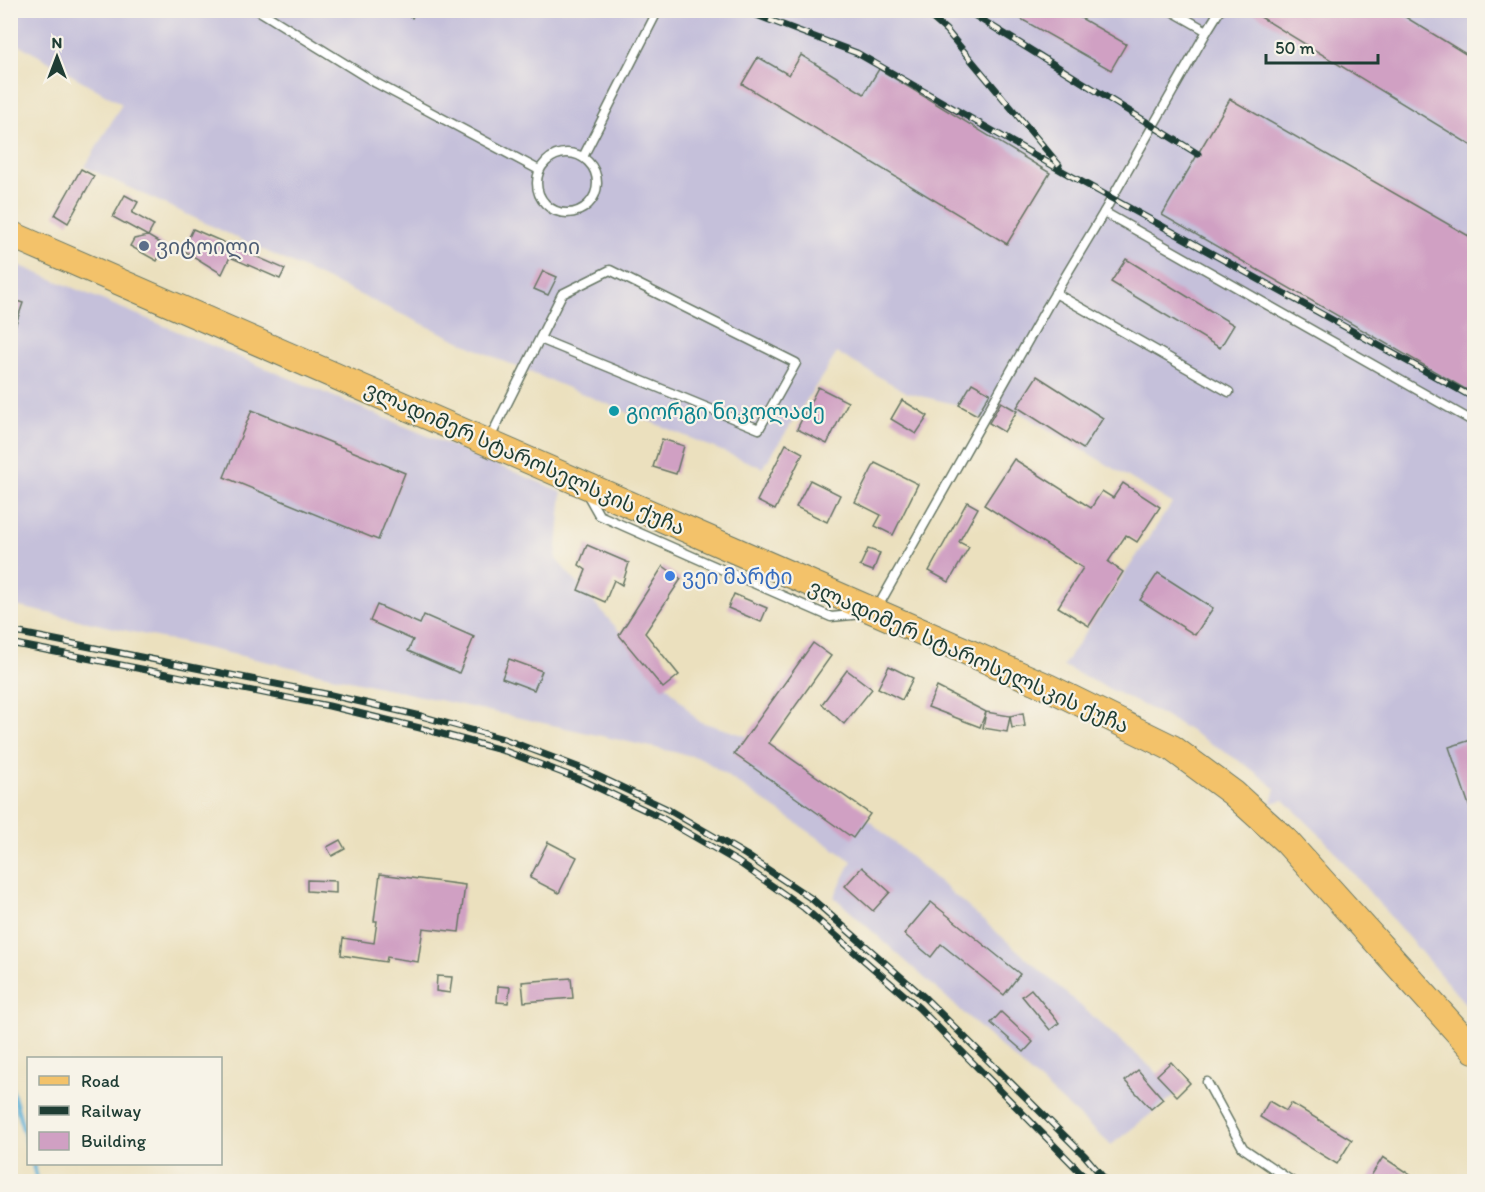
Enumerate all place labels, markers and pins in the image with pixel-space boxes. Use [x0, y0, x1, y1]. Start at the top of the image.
place label: ვიტოილი [156, 234, 260, 260]
marker: ვიტოილი [137, 239, 151, 253]
place label: გიორგი ნიკოლაძე [626, 399, 825, 425]
marker: გიორგი ნიკოლაძე [607, 404, 621, 418]
place label: ვეი მარტი [682, 564, 793, 589]
marker: ვეი მარტი [663, 569, 677, 583]

